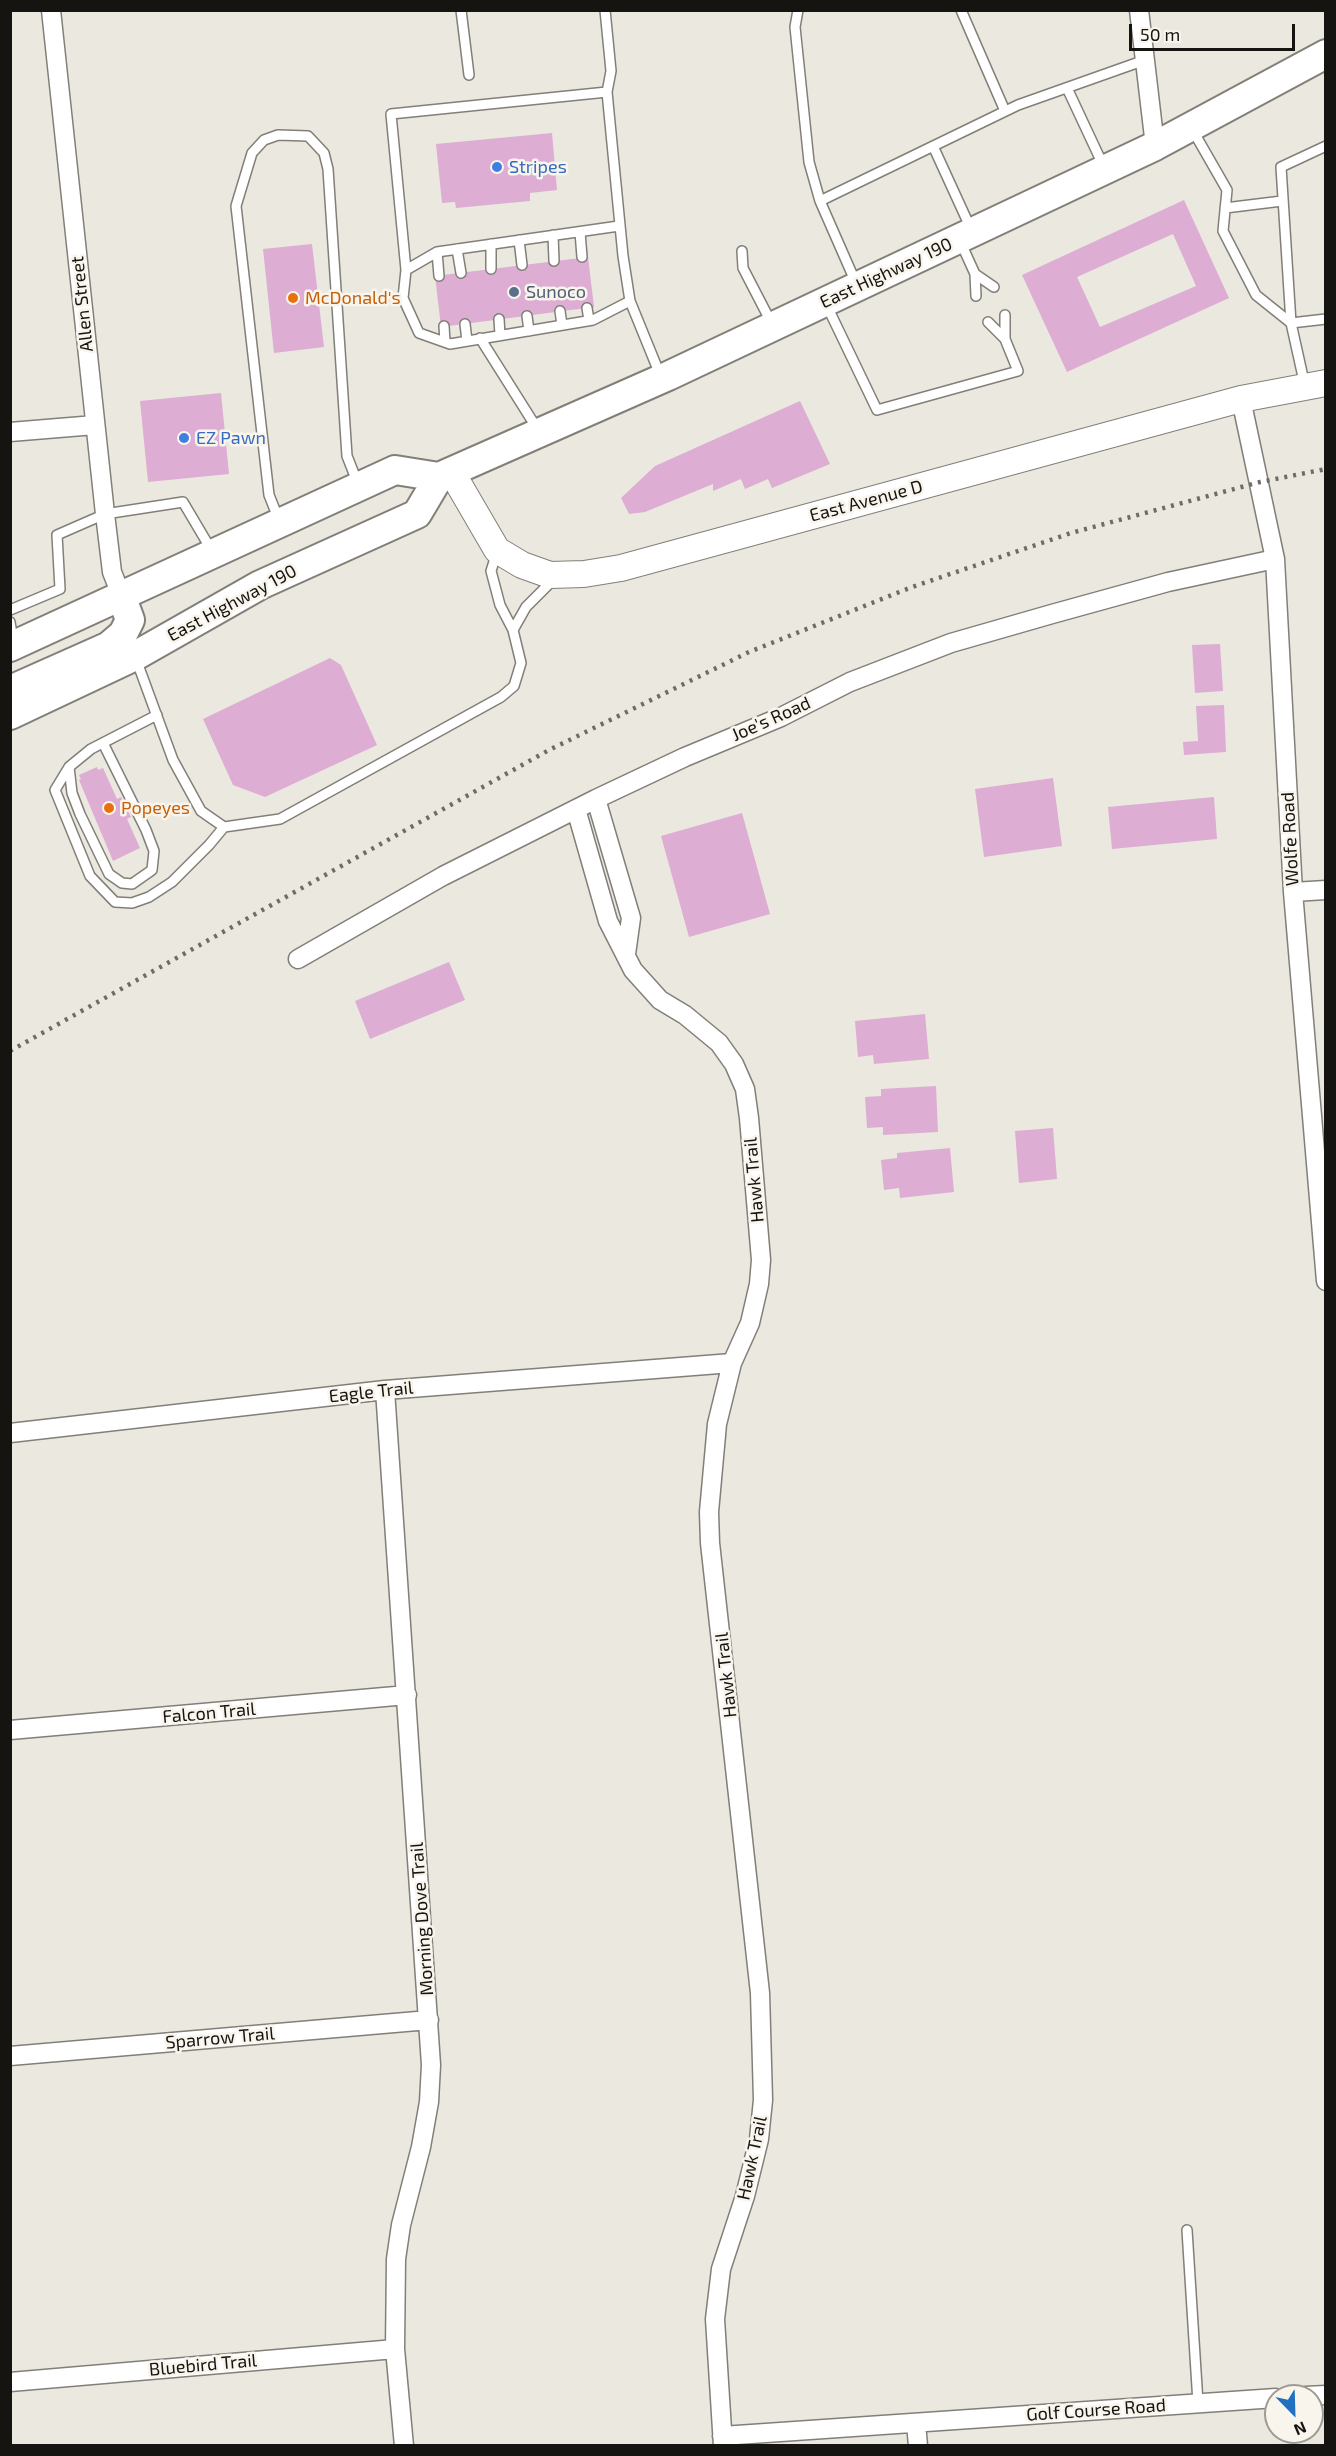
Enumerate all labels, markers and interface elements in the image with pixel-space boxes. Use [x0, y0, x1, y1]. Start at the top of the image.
scale bar [1132, 12, 1298, 50]
text: 50 m [1140, 23, 1180, 45]
place label: Stripes [509, 156, 567, 178]
marker: Stripes [490, 160, 504, 174]
street label: East Highway 190 [816, 233, 956, 313]
street label: Allen Street [66, 255, 98, 353]
place label: Sunoco [526, 281, 586, 303]
marker: Sunoco [507, 285, 521, 299]
place label: McDonald's [305, 287, 401, 309]
marker: McDonald's [286, 291, 300, 305]
place label: EZ Pawn [196, 427, 266, 449]
marker: EZ Pawn [177, 431, 191, 445]
street label: East Avenue D [807, 476, 925, 526]
street label: East Highway 190 [164, 560, 300, 646]
street label: Joe's Road [728, 692, 814, 746]
street label: Wolfe Road [1277, 791, 1303, 887]
place label: Popeyes [121, 797, 190, 819]
marker: Popeyes [102, 801, 116, 815]
street label: Hawk Trail [740, 1136, 768, 1224]
street label: Eagle Trail [328, 1377, 414, 1407]
street label: Hawk Trail [711, 1631, 741, 1719]
street label: Falcon Trail [161, 1698, 257, 1728]
street label: Morning Dove Trail [406, 1842, 438, 1996]
street label: Sparrow Trail [165, 2022, 275, 2054]
street label: Hawk Trail [733, 2114, 771, 2202]
street label: Bluebird Trail [148, 2350, 258, 2380]
north arrow [1264, 2384, 1324, 2444]
street label: Golf Course Road [1025, 2394, 1167, 2426]
text: N [1291, 2418, 1309, 2440]

